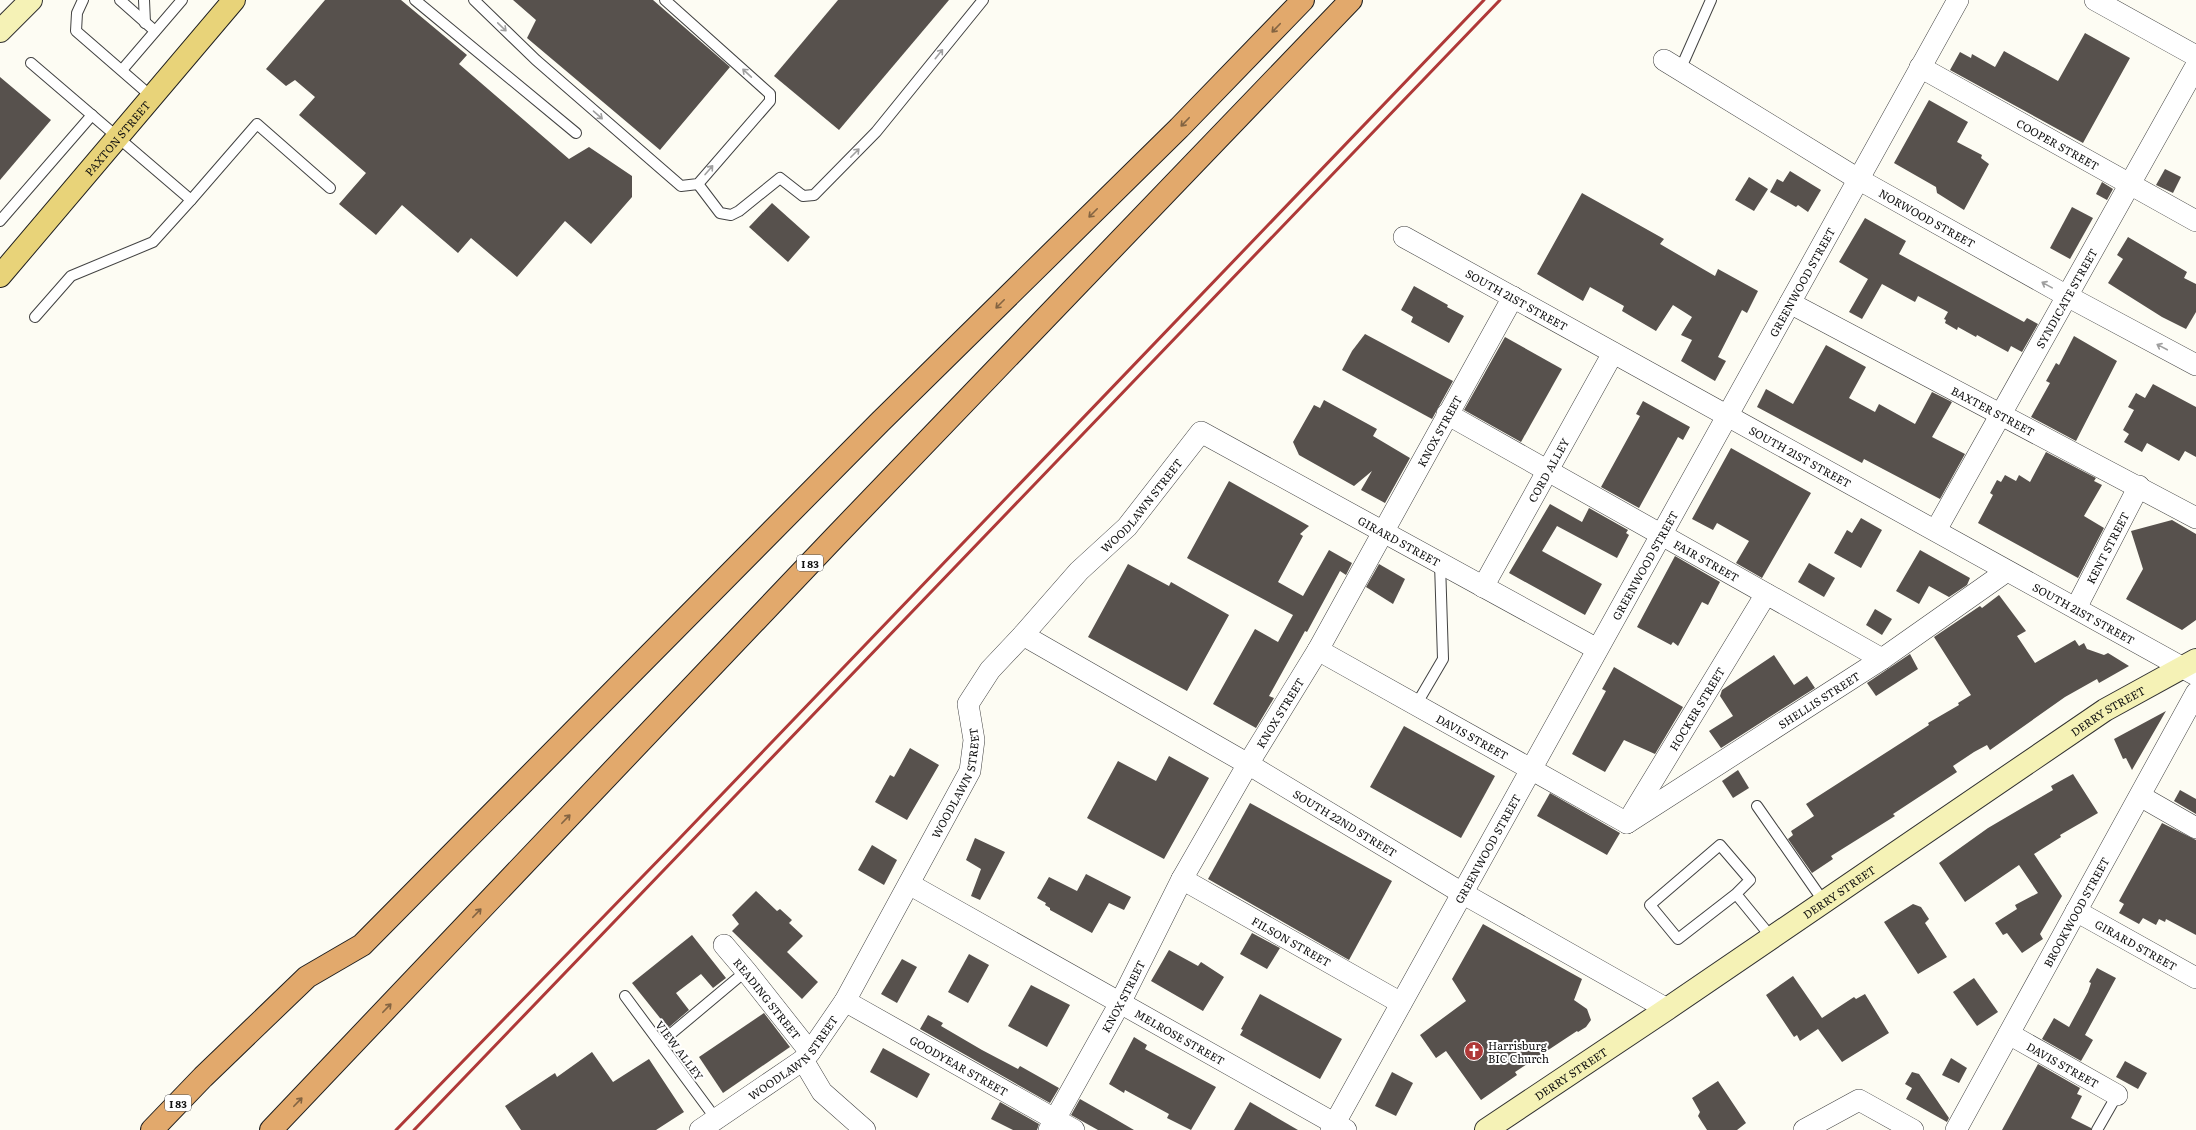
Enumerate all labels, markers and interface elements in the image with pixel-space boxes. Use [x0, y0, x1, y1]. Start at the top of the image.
one-way arrow [497, 22, 507, 32]
one-way arrow [1271, 23, 1280, 33]
one-way arrow [935, 48, 944, 59]
one-way arrow [743, 69, 753, 78]
street label: PAXTON STREET [81, 97, 153, 179]
one-way arrow [593, 110, 604, 119]
street label: COOPER STREET [2014, 114, 2102, 174]
one-way arrow [1180, 117, 1190, 127]
one-way arrow [850, 148, 860, 157]
one-way arrow [705, 165, 714, 176]
street label: NORWOOD STREET [1876, 184, 1978, 251]
one-way arrow [1088, 208, 1098, 218]
street label: GREENWOOD STREET [1765, 224, 1838, 339]
street label: SYNDICATE STREET [2032, 245, 2101, 351]
street label: SOUTH 21ST STREET [1463, 265, 1571, 334]
one-way arrow [2041, 280, 2053, 288]
one-way arrow [995, 299, 1005, 309]
one-way arrow [2156, 342, 2168, 350]
street label: BAXTER STREET [1949, 382, 2038, 439]
street label: KNOX STREET [1413, 392, 1465, 470]
street label: SOUTH 21ST STREET [1746, 422, 1854, 491]
street label: CORD ALLEY [1524, 435, 1572, 505]
street label: WOODLAWN STREET [1097, 455, 1186, 556]
street label: GREENWOOD STREET [1608, 507, 1681, 623]
street label: KENT STREET [2082, 509, 2132, 586]
street label: GIRARD STREET [1355, 512, 1444, 570]
street label: FAIR STREET [1671, 535, 1742, 585]
road number: I 83 [797, 555, 823, 571]
street label: SOUTH 21ST STREET [2030, 578, 2138, 648]
street label: HOCKER STREET [1665, 664, 1728, 753]
street label: SHELLIS STREET [1775, 667, 1863, 732]
street label: KNOX STREET [1252, 674, 1307, 751]
street label: DERRY STREET [2067, 682, 2148, 739]
street label: DAVIS STREET [1433, 710, 1511, 763]
street label: WOODLAWN STREET [927, 727, 982, 841]
street label: SOUTH 22ND STREET [1290, 785, 1400, 860]
street label: GREENWOOD STREET [1450, 791, 1524, 906]
one-way arrow [562, 814, 571, 824]
street label: BROOKWOOD STREET [2039, 854, 2113, 970]
street label: DERRY STREET [1800, 861, 1879, 922]
one-way arrow [472, 908, 482, 918]
street label: FILSON STREET [1249, 912, 1334, 970]
street label: GIRARD STREET [2092, 915, 2180, 974]
street label: READING STREET [730, 954, 805, 1043]
street label: KNOX STREET [1097, 957, 1148, 1035]
one-way arrow [382, 1003, 391, 1013]
street label: MELROSE STREET [1132, 1005, 1228, 1068]
street label: WOODLAWN STREET [745, 1012, 841, 1103]
street label: VIEW ALLEY [652, 1017, 708, 1083]
street label: GOODYEAR STREET [907, 1031, 1011, 1099]
place label: Harrisburg BIC Church [1488, 1037, 1549, 1066]
street label: DAVIS STREET [2024, 1038, 2102, 1091]
church icon: Harrisburg BIC Church [1463, 1040, 1485, 1062]
street label: DERRY STREET [1531, 1043, 1610, 1104]
road number: I 83 [165, 1095, 191, 1111]
one-way arrow [293, 1097, 303, 1107]

